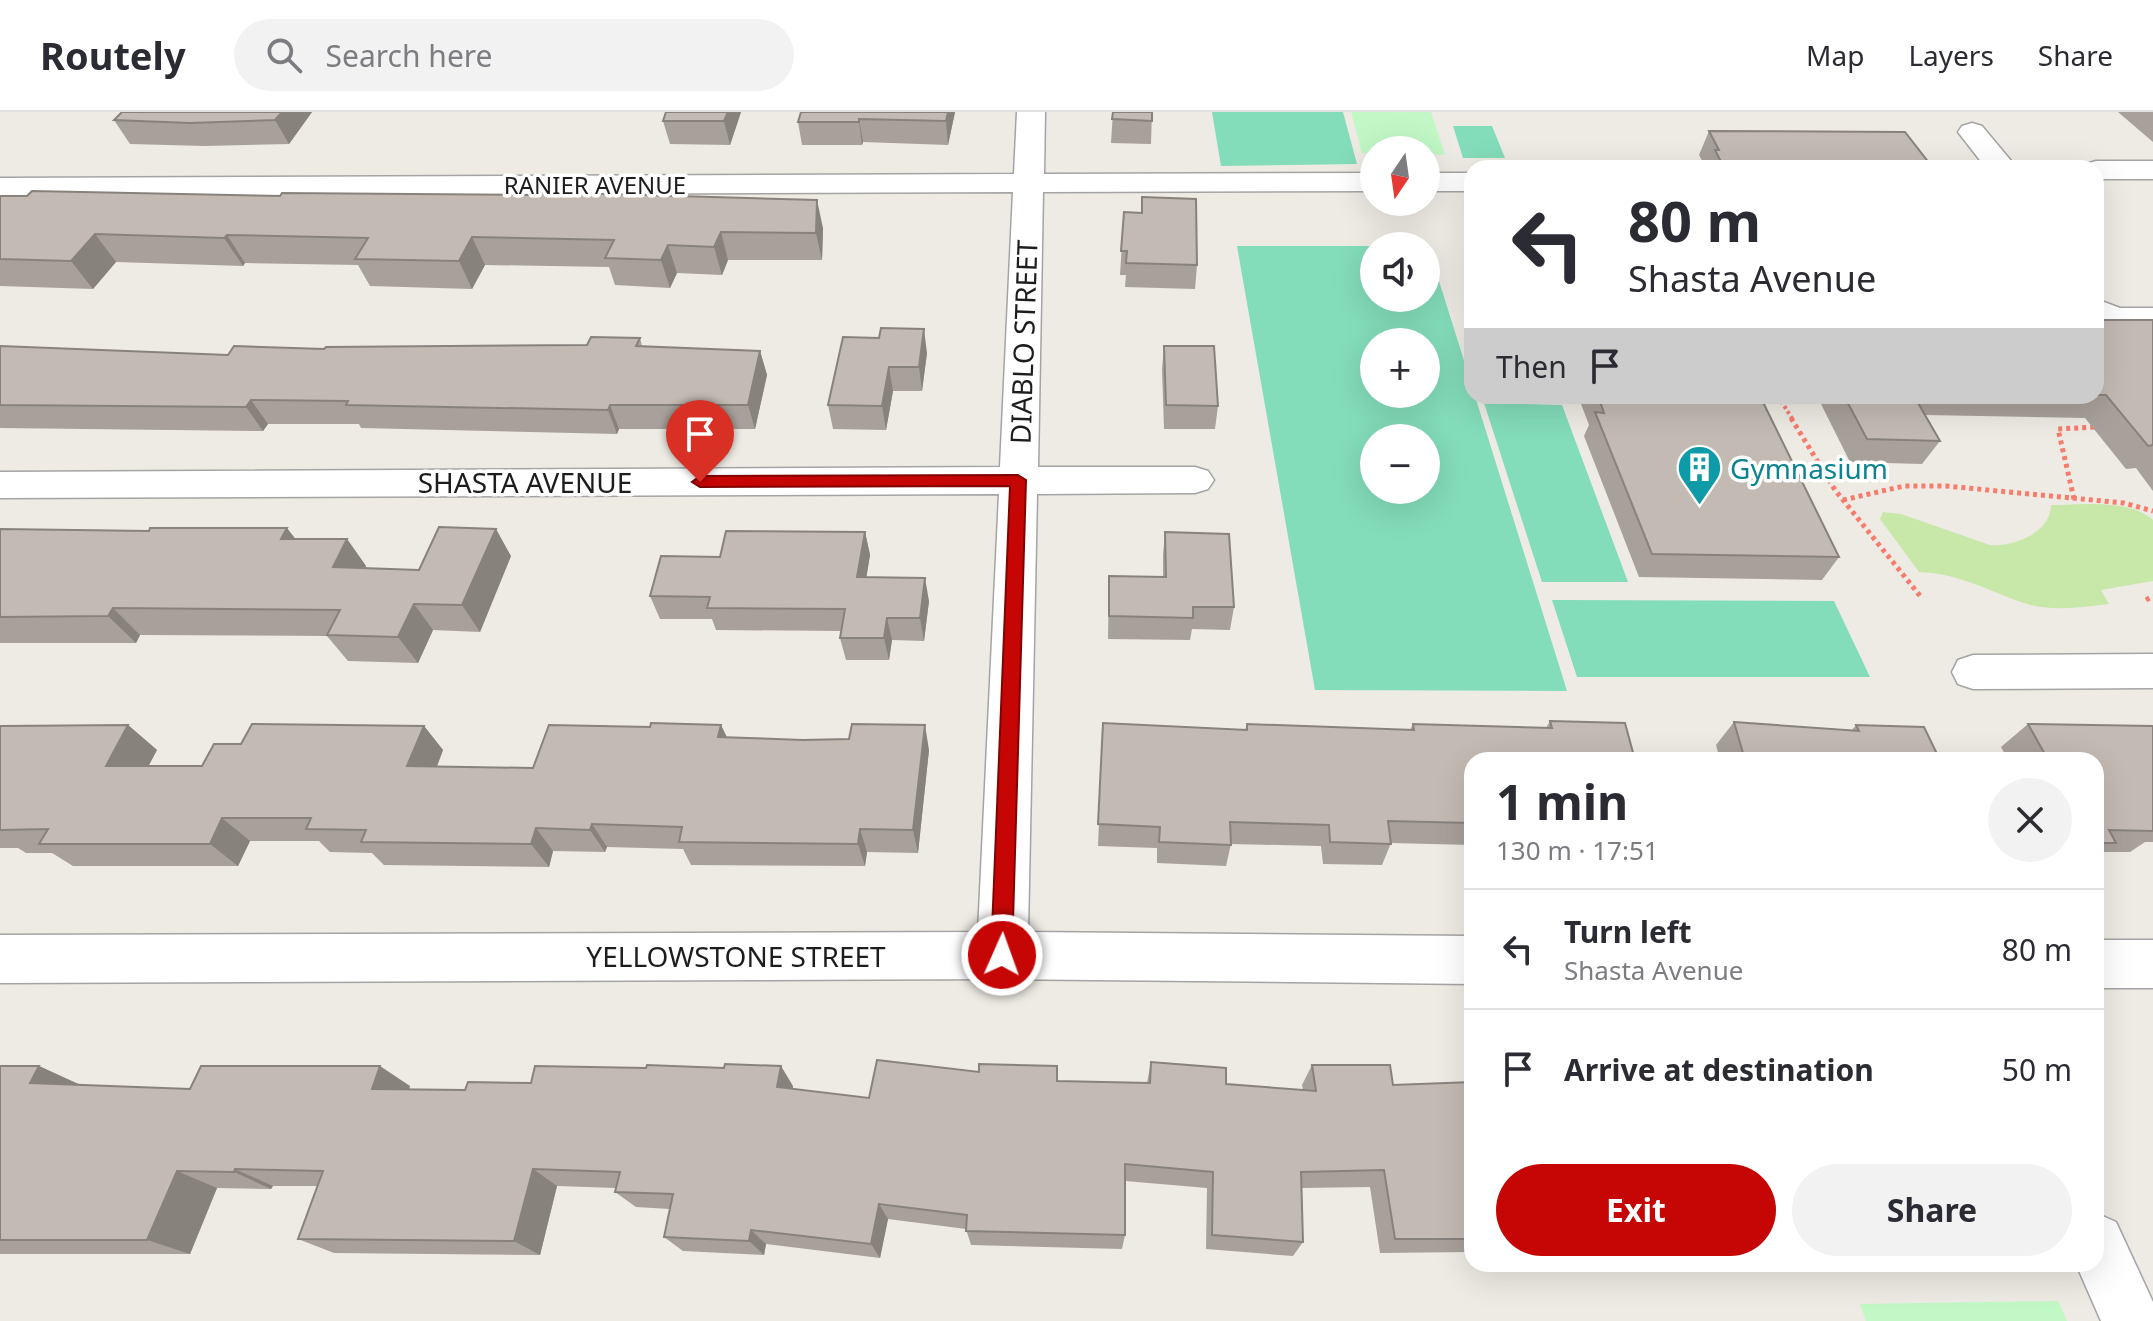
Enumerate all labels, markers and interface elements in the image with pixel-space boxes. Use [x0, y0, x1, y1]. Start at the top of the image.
search box [234, 19, 794, 91]
text: Routely [40, 29, 186, 81]
icon: search [262, 33, 306, 77]
text: Search here [326, 35, 493, 76]
text: Map [1806, 36, 1864, 74]
text: Layers [1908, 36, 1994, 74]
text: Share [2038, 36, 2113, 74]
north arrow [1360, 136, 1440, 216]
map controls [1360, 136, 1440, 504]
street label: RANIER AVENUE [504, 168, 686, 201]
text: 80 m [1628, 182, 1761, 258]
icon: left [1496, 192, 1600, 296]
button: sound [1360, 232, 1440, 312]
street label: DIABLO STREET [1000, 239, 1046, 445]
text: Shasta Avenue [1628, 254, 1876, 303]
button: + [1360, 328, 1440, 408]
icon: arrive [1583, 344, 1627, 388]
text: Then [1496, 346, 1567, 387]
pin [666, 400, 734, 482]
icon: arrive [678, 412, 722, 456]
button: − [1360, 424, 1440, 504]
building icon: Gymnasium [1675, 444, 1723, 507]
place label: Gymnasium [1730, 449, 1888, 487]
street label: SHASTA AVENUE [418, 463, 632, 501]
text: 1 min [1496, 769, 1628, 834]
button: close [1988, 778, 2072, 862]
text: 130 m · 17:51 [1496, 832, 1659, 868]
text: Turn left [1564, 911, 1692, 952]
position arrow [960, 913, 1044, 997]
icon: left [1496, 927, 1540, 971]
text: 80 m [2002, 929, 2072, 970]
street label: YELLOWSTONE STREET [586, 937, 886, 975]
text: Shasta Avenue [1564, 952, 1743, 988]
icon: arrive [1496, 1047, 1540, 1091]
text: Arrive at destination [1564, 1049, 1874, 1090]
text: 50 m [2002, 1049, 2072, 1090]
button: Exit [1496, 1164, 1776, 1256]
button: Share [1792, 1164, 2072, 1256]

